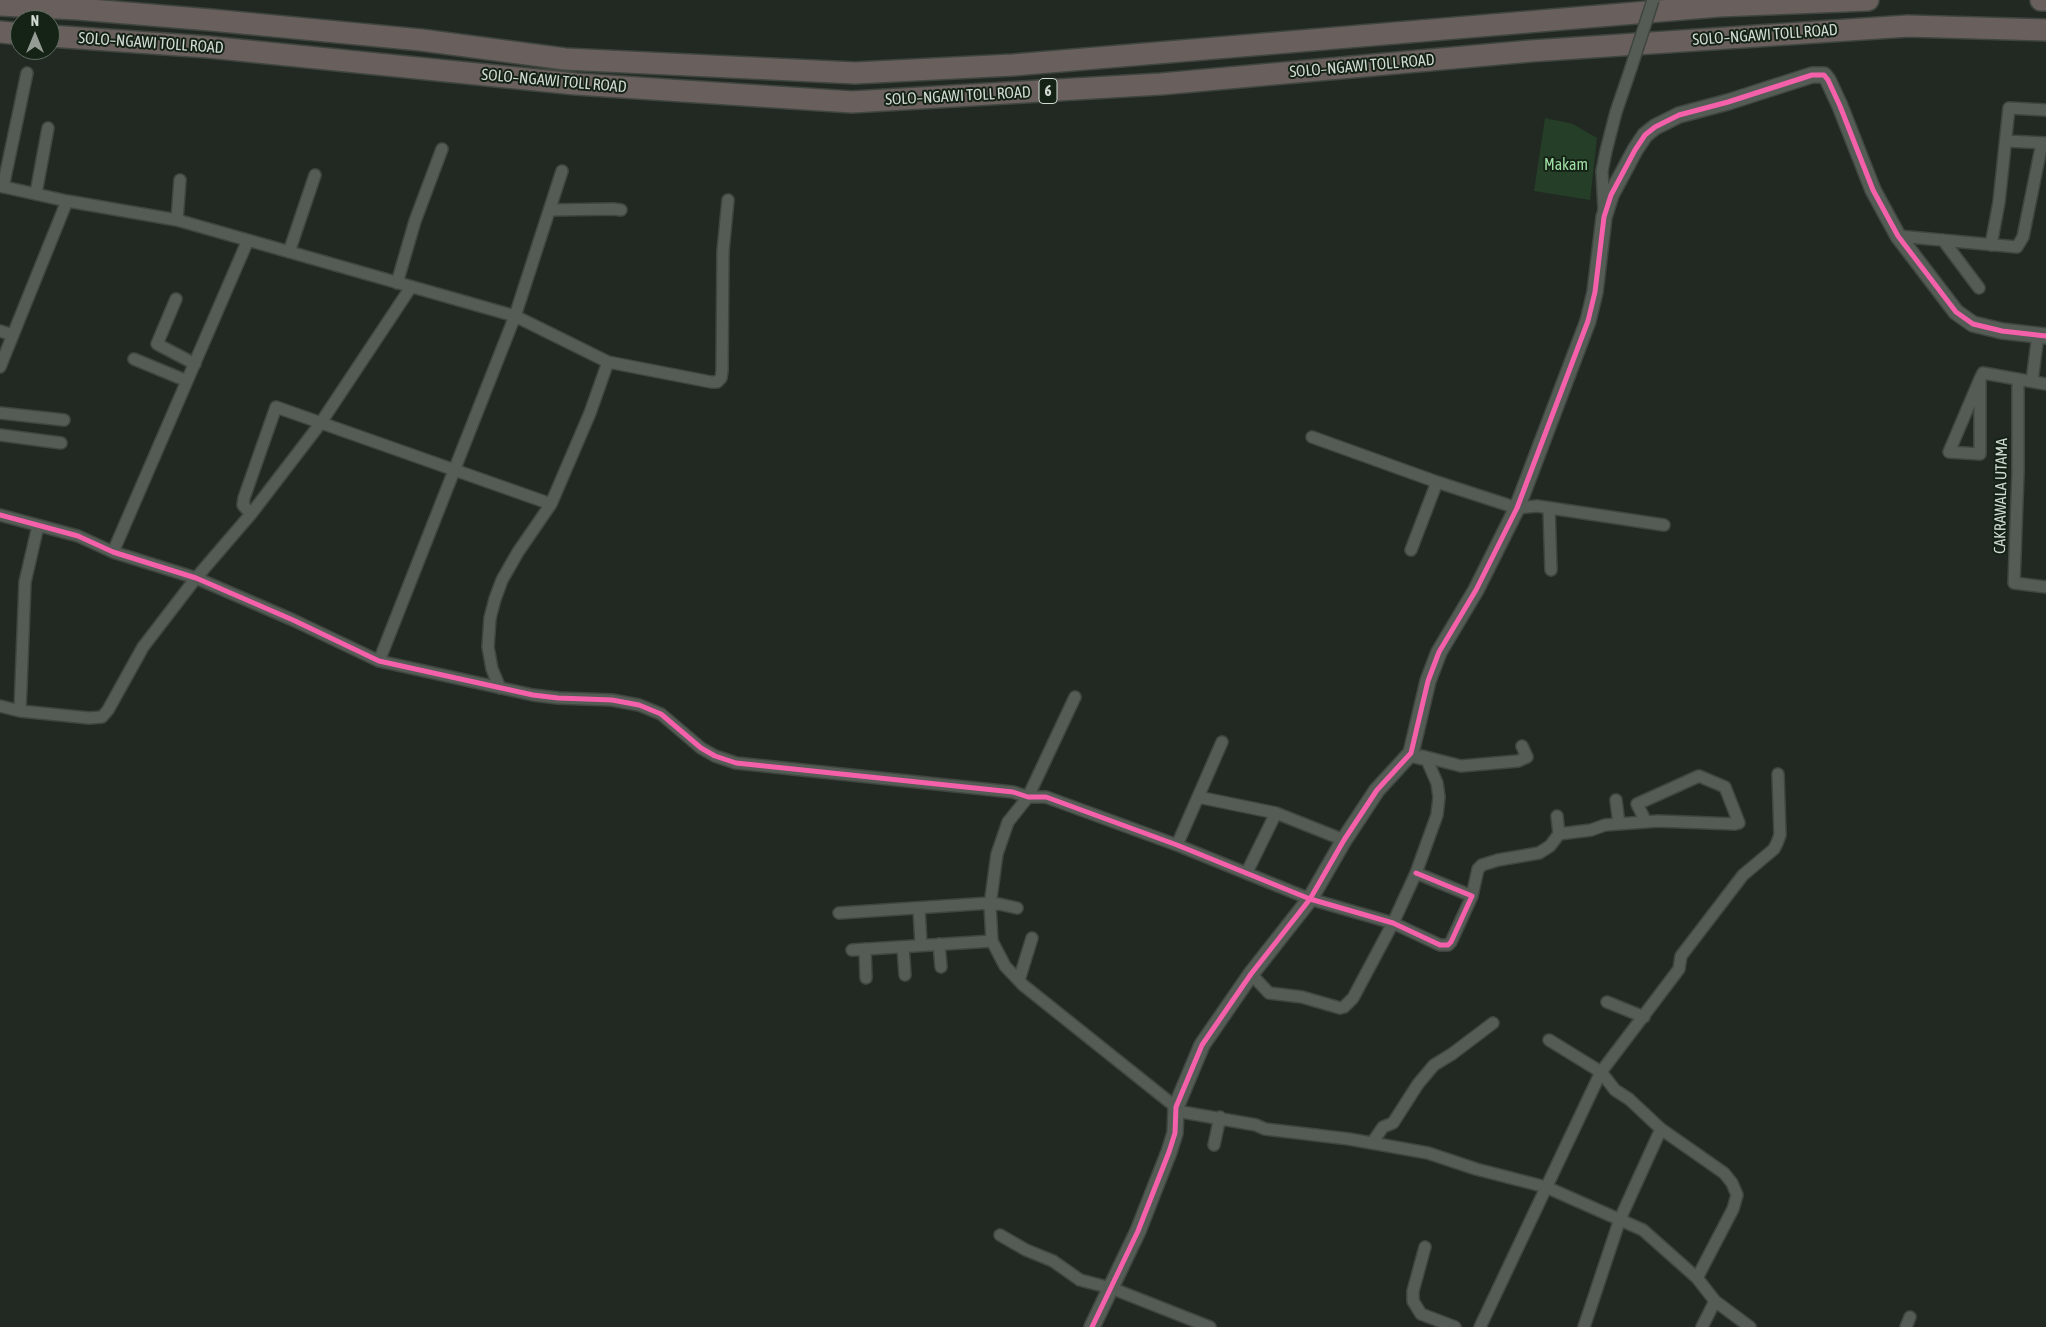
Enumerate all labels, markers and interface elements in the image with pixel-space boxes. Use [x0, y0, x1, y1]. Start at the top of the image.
north arrow [10, 10, 60, 60]
text: N [31, 13, 39, 29]
street label: SOLO–NGAWI TOLL ROAD [1692, 20, 1838, 50]
street label: SOLO–NGAWI TOLL ROAD [78, 28, 224, 58]
street label: SOLO–NGAWI TOLL ROAD [1289, 50, 1435, 82]
street label: SOLO–NGAWI TOLL ROAD [481, 65, 627, 97]
road number: 6 [1039, 78, 1057, 104]
street label: SOLO–NGAWI TOLL ROAD [885, 83, 1031, 109]
park label: Makam [1544, 155, 1588, 175]
street label: CAKRAWALA UTAMA [1990, 438, 2012, 554]

